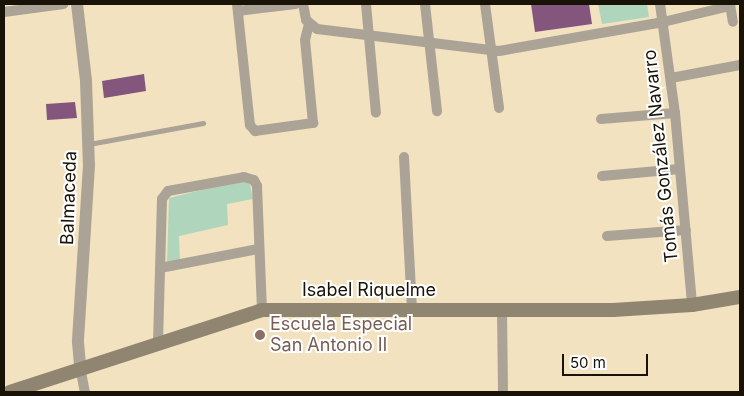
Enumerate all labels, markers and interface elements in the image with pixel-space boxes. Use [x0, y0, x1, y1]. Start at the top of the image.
street label: Tomás González Navarro [639, 49, 683, 263]
street label: Balmaceda [57, 151, 81, 245]
street label: Isabel Riquelme [302, 279, 436, 301]
place label: Escuela Especial San Antonio II [270, 314, 412, 356]
marker: Escuela Especial San Antonio II [254, 329, 266, 341]
scale bar [564, 344, 650, 376]
text: 50 m [570, 353, 606, 372]

